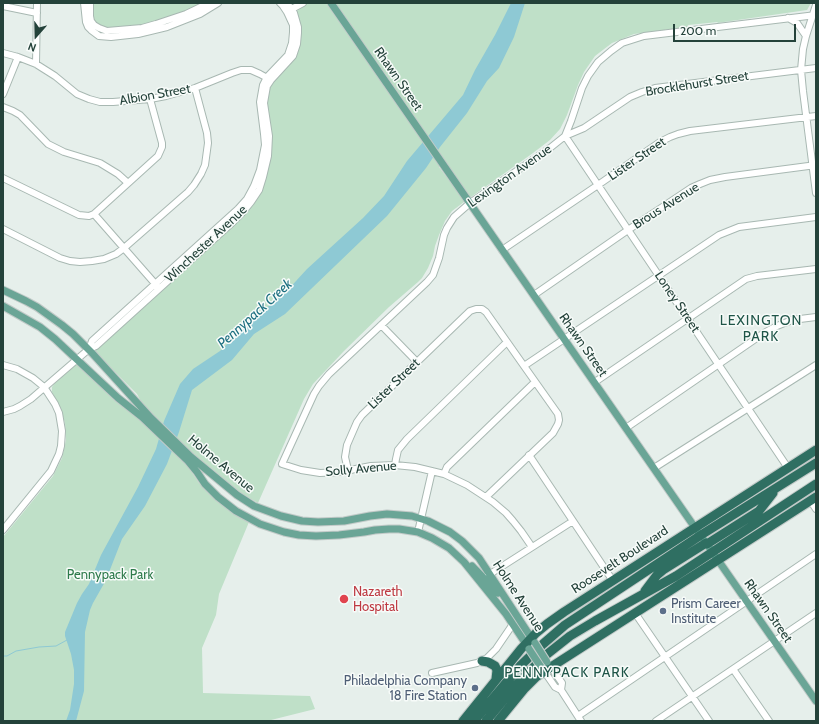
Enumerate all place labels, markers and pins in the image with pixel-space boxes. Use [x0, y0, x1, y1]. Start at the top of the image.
place label: Nazareth Hospital [353, 584, 403, 615]
marker: Nazareth Hospital [338, 593, 350, 605]
place label: Prism Career Institute [671, 596, 741, 627]
marker: Prism Career Institute [658, 606, 668, 616]
place label: Philadelphia Company 18 Fire Station [344, 673, 467, 704]
marker: Philadelphia Company 18 Fire Station [470, 683, 480, 693]

